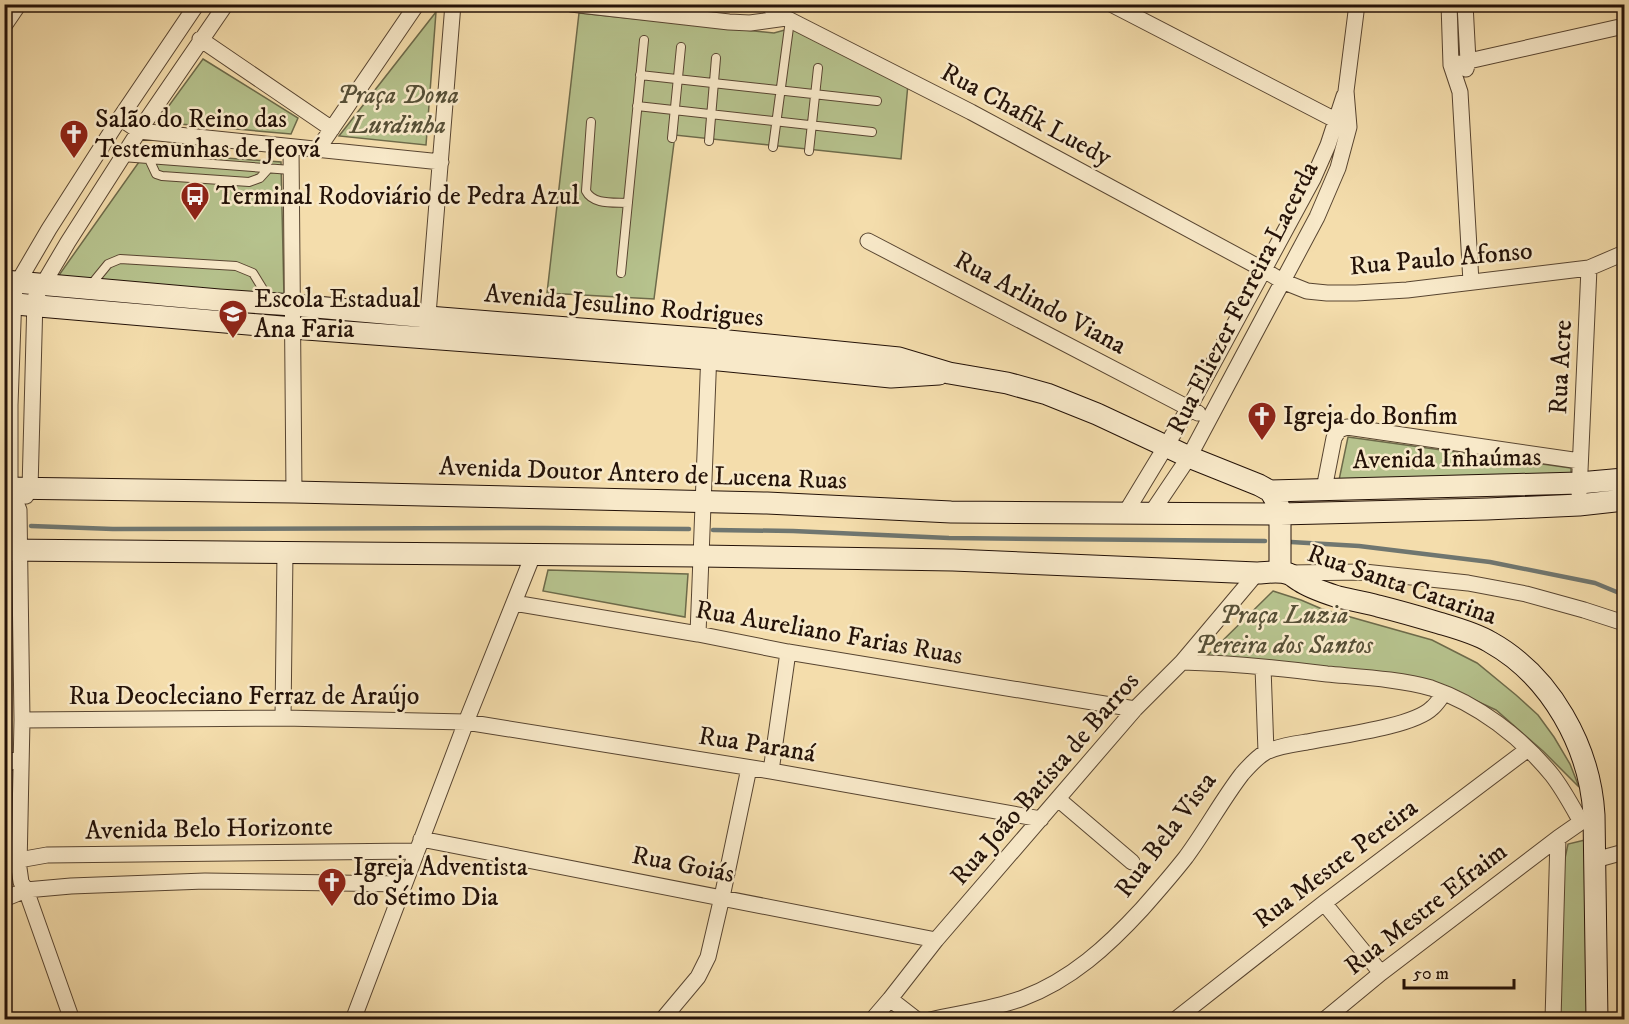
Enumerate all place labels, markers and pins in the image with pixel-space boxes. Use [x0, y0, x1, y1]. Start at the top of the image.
place label: Salão do Reino das Testemunhas de Jeová [95, 103, 320, 166]
church icon: Salão do Reino das Testemunhas de Jeová [58, 118, 90, 160]
bus stop icon: Terminal Rodoviário de Pedra Azul [179, 180, 211, 222]
place label: Terminal Rodoviário de Pedra Azul [216, 180, 579, 213]
place label: Escola Estadual Ana Faria [254, 283, 420, 346]
school or university icon: Escola Estadual Ana Faria [217, 298, 249, 340]
church icon: Igreja do Bonfim [1246, 400, 1278, 442]
place label: Igreja do Bonfim [1283, 400, 1458, 433]
place label: Igreja Adventista do Sétimo Dia [353, 851, 528, 914]
church icon: Igreja Adventista do Sétimo Dia [316, 866, 348, 908]

